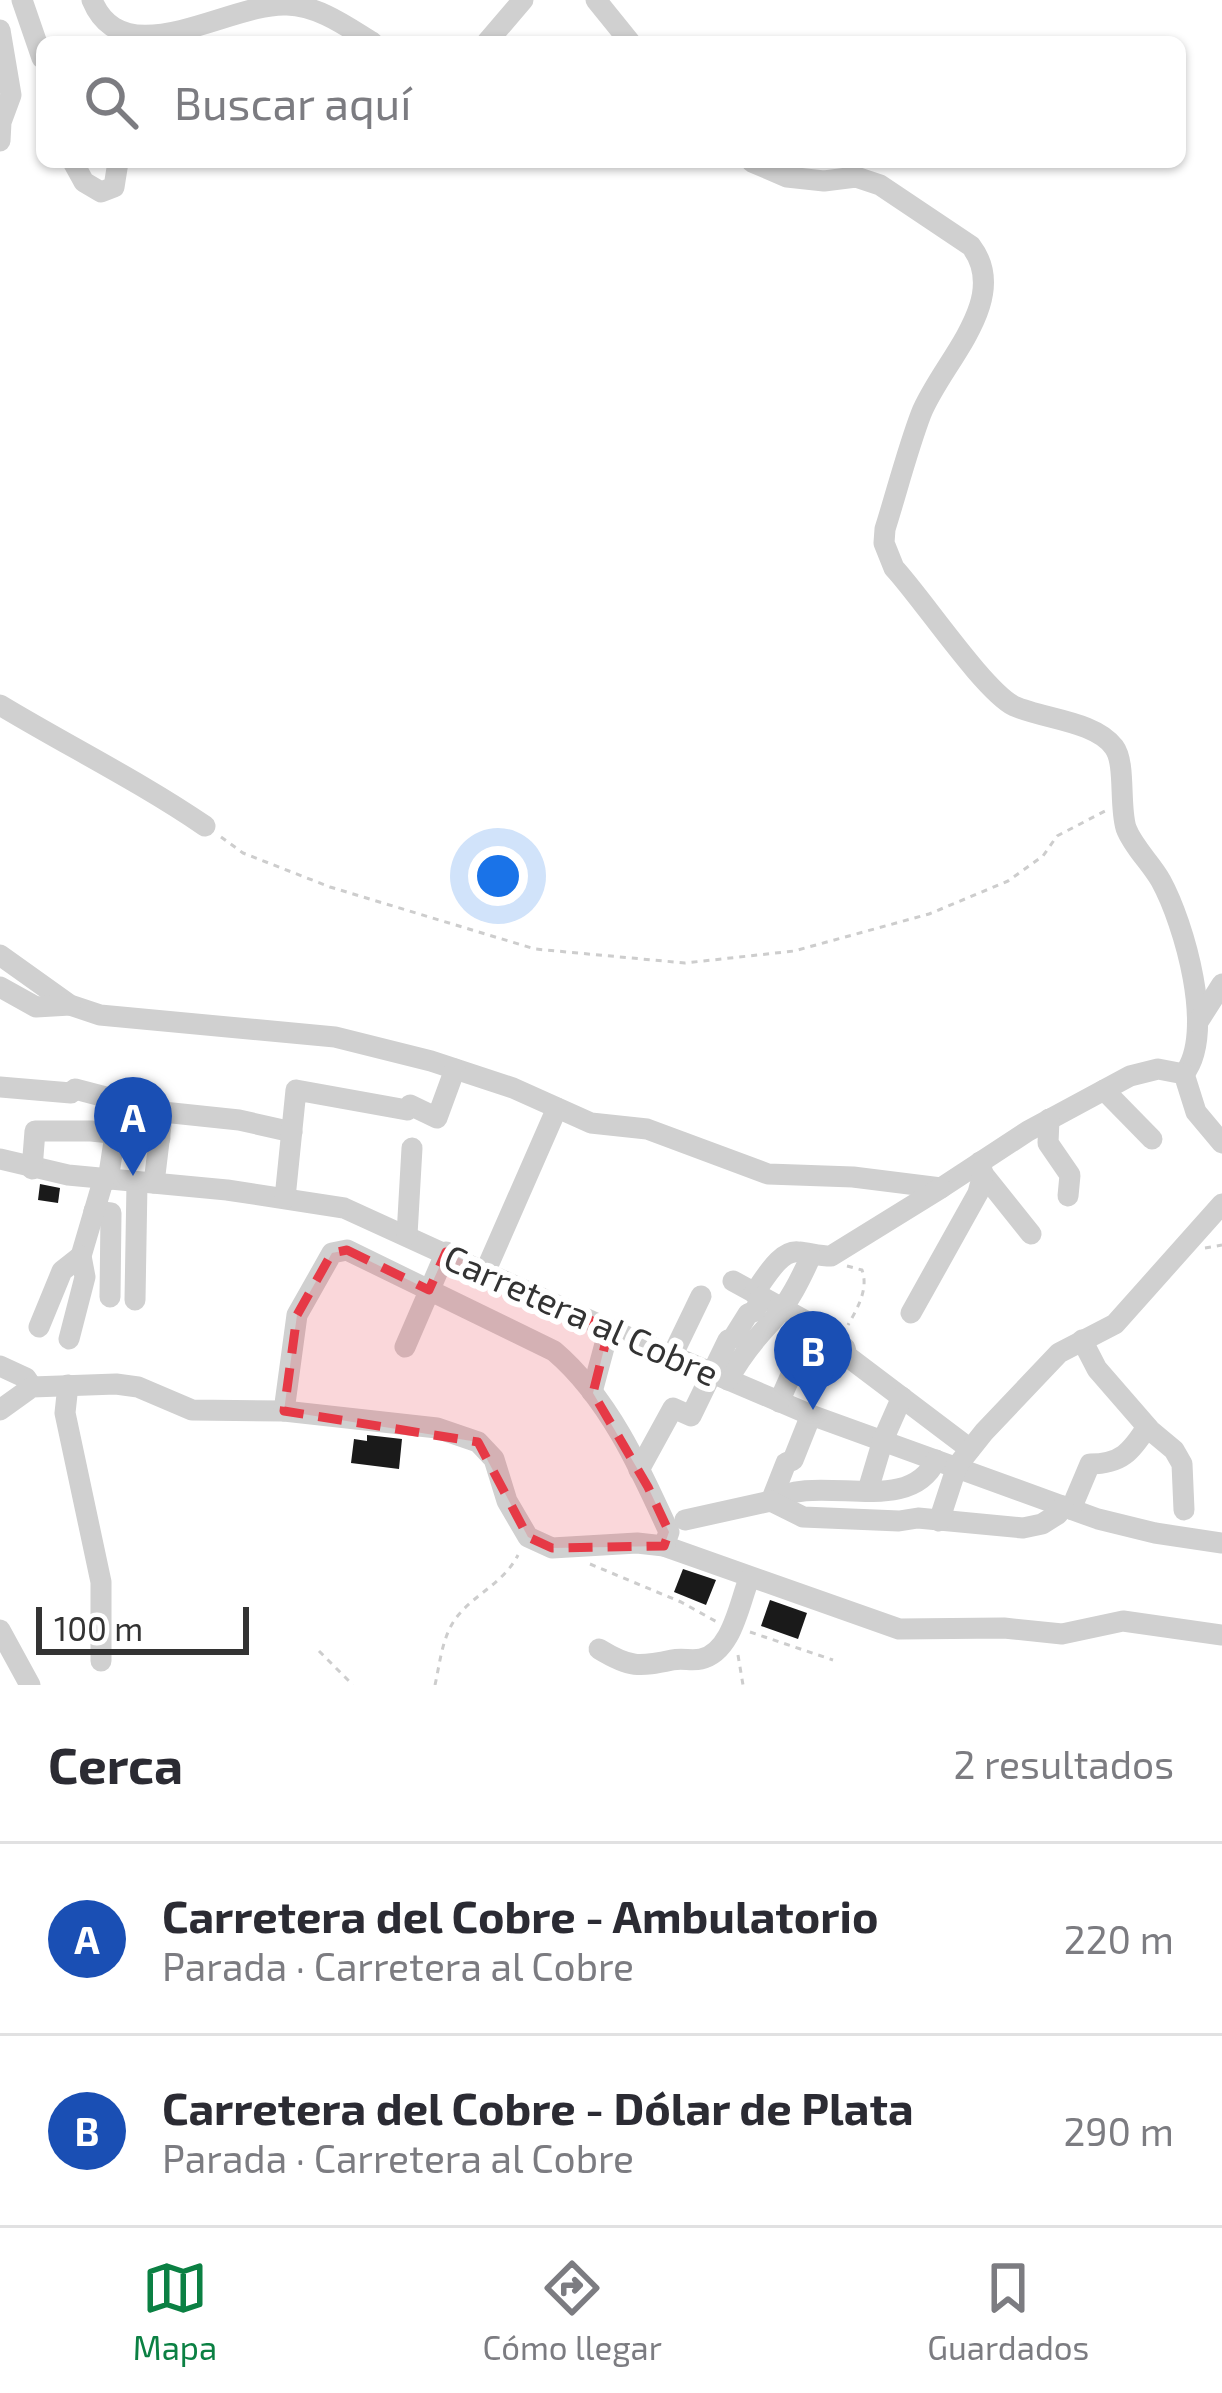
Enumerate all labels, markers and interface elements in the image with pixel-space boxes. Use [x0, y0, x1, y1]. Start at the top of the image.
search box [36, 36, 1186, 168]
icon: search [78, 69, 144, 135]
text: Buscar aquí [174, 75, 411, 129]
your location [468, 846, 528, 906]
pin: A [94, 1077, 172, 1176]
street label: Carretera al Cobre [438, 1234, 726, 1394]
pin: B [774, 1311, 852, 1410]
scale bar [36, 1601, 249, 1654]
text: 100 m [54, 1608, 143, 1648]
text: Cerca [48, 1733, 183, 1794]
text: 2 resultados [953, 1740, 1174, 1787]
text: Carretera del Cobre - Ambulatorio [162, 1888, 879, 1942]
text: A [74, 1915, 100, 1962]
text: 220 m [1064, 1915, 1174, 1962]
text: Parada · Carretera al Cobre [162, 1942, 634, 1989]
text: Carretera del Cobre - Dólar de Plata [162, 2080, 914, 2134]
text: B [75, 2107, 99, 2154]
text: 290 m [1063, 2107, 1174, 2154]
text: Parada · Carretera al Cobre [162, 2134, 634, 2181]
tab: Mapa [133, 2255, 217, 2367]
tab: Cómo llegar [482, 2255, 662, 2367]
tab: Guardados [927, 2255, 1089, 2367]

